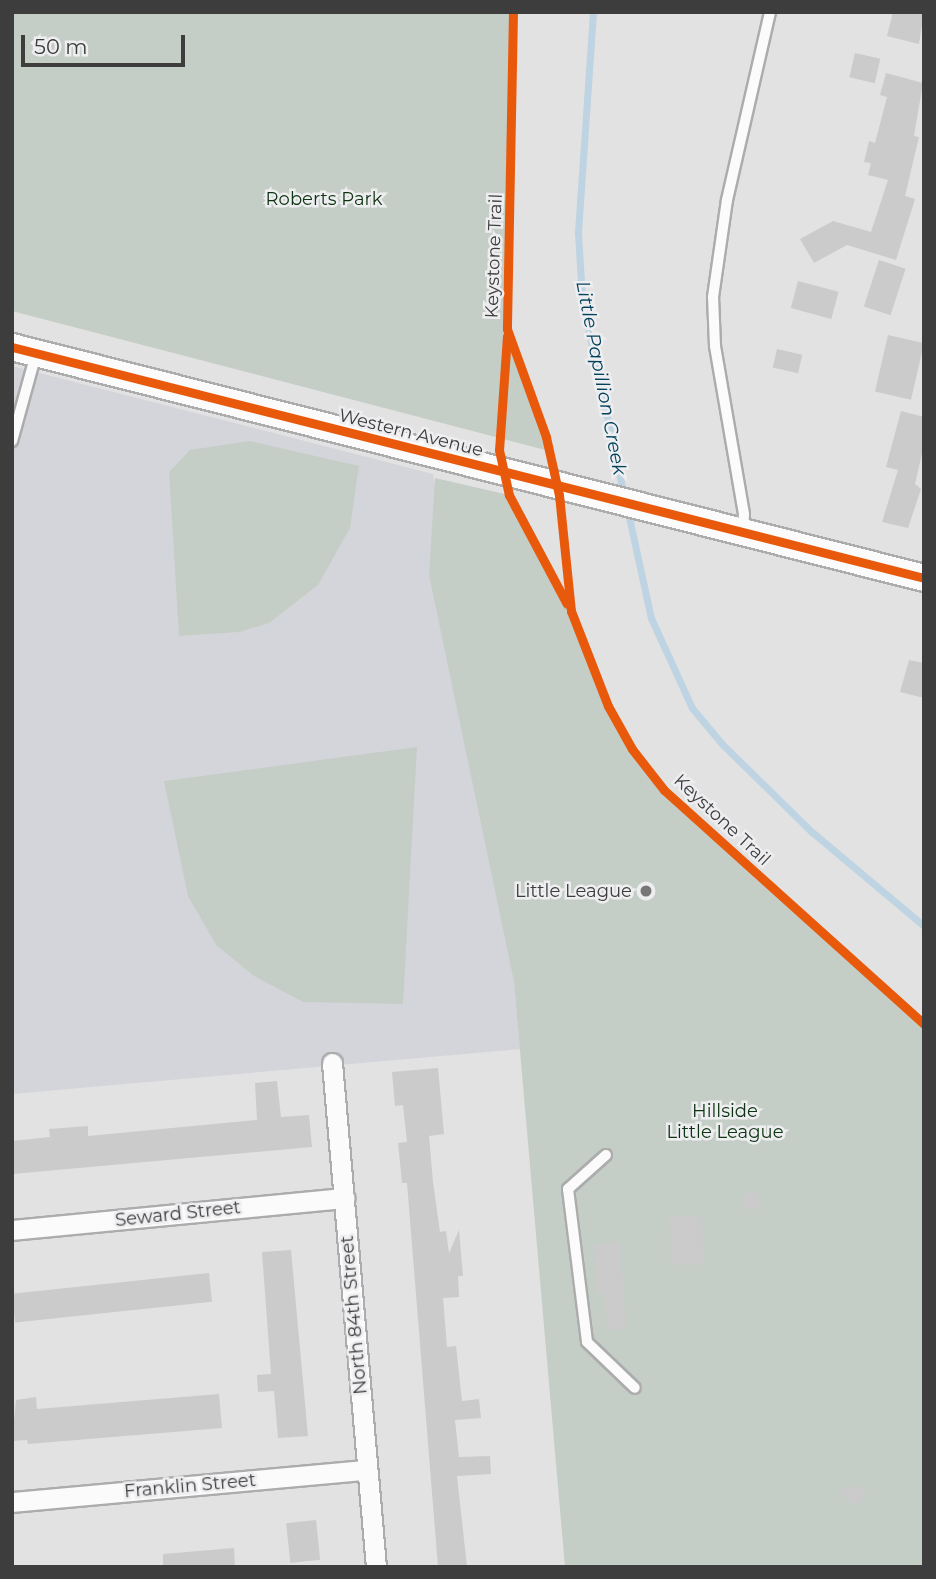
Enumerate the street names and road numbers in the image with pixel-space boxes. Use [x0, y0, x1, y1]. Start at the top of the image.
street label: Keystone Trail [481, 193, 507, 319]
street label: Western Avenue [336, 405, 486, 461]
street label: Keystone Trail [669, 770, 775, 870]
street label: Seward Street [114, 1197, 242, 1231]
street label: North 84th Street [336, 1235, 372, 1395]
street label: Franklin Street [123, 1469, 257, 1503]

